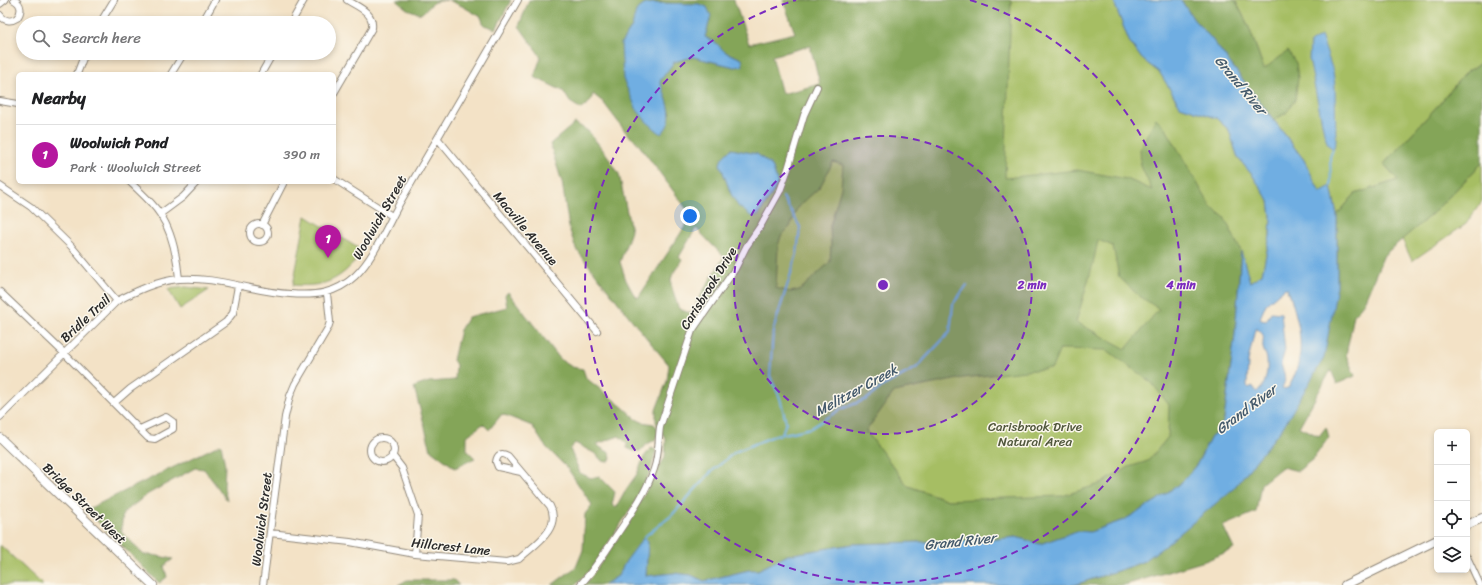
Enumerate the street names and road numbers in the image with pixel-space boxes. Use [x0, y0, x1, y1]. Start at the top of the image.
street label: Woolwich Street [346, 170, 413, 264]
street label: Macville Avenue [487, 186, 564, 271]
street label: Carisbrook Drive [674, 242, 743, 334]
street label: Bridle Trail [54, 288, 116, 348]
street label: Bridge Street West [37, 457, 132, 550]
street label: Woolwich Street [244, 470, 279, 567]
street label: Hillcrest Lane [410, 531, 492, 562]

